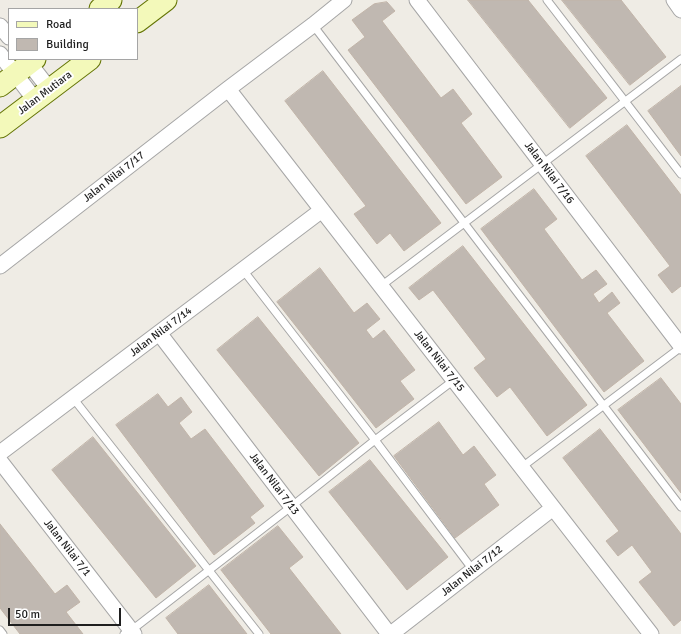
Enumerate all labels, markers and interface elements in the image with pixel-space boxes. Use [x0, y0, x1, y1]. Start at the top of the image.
legend [8, 8, 138, 60]
text: Road [46, 17, 72, 32]
text: Building [46, 37, 89, 52]
street label: Jalan Mutiara [15, 68, 75, 118]
street label: Jalan Nilai 7/16 [521, 139, 577, 207]
street label: Jalan Nilai 7/17 [81, 149, 147, 205]
street label: Jalan Nilai 7/14 [127, 304, 195, 360]
street label: Jalan Nilai 7/15 [411, 328, 467, 394]
street label: Jalan Nilai 7/13 [246, 450, 302, 518]
street label: Jalan Nilai 7/1 [41, 517, 93, 579]
street label: Jalan Nilai 7/12 [439, 543, 505, 599]
scale bar [10, 600, 123, 626]
text: 50 m [15, 607, 40, 622]

